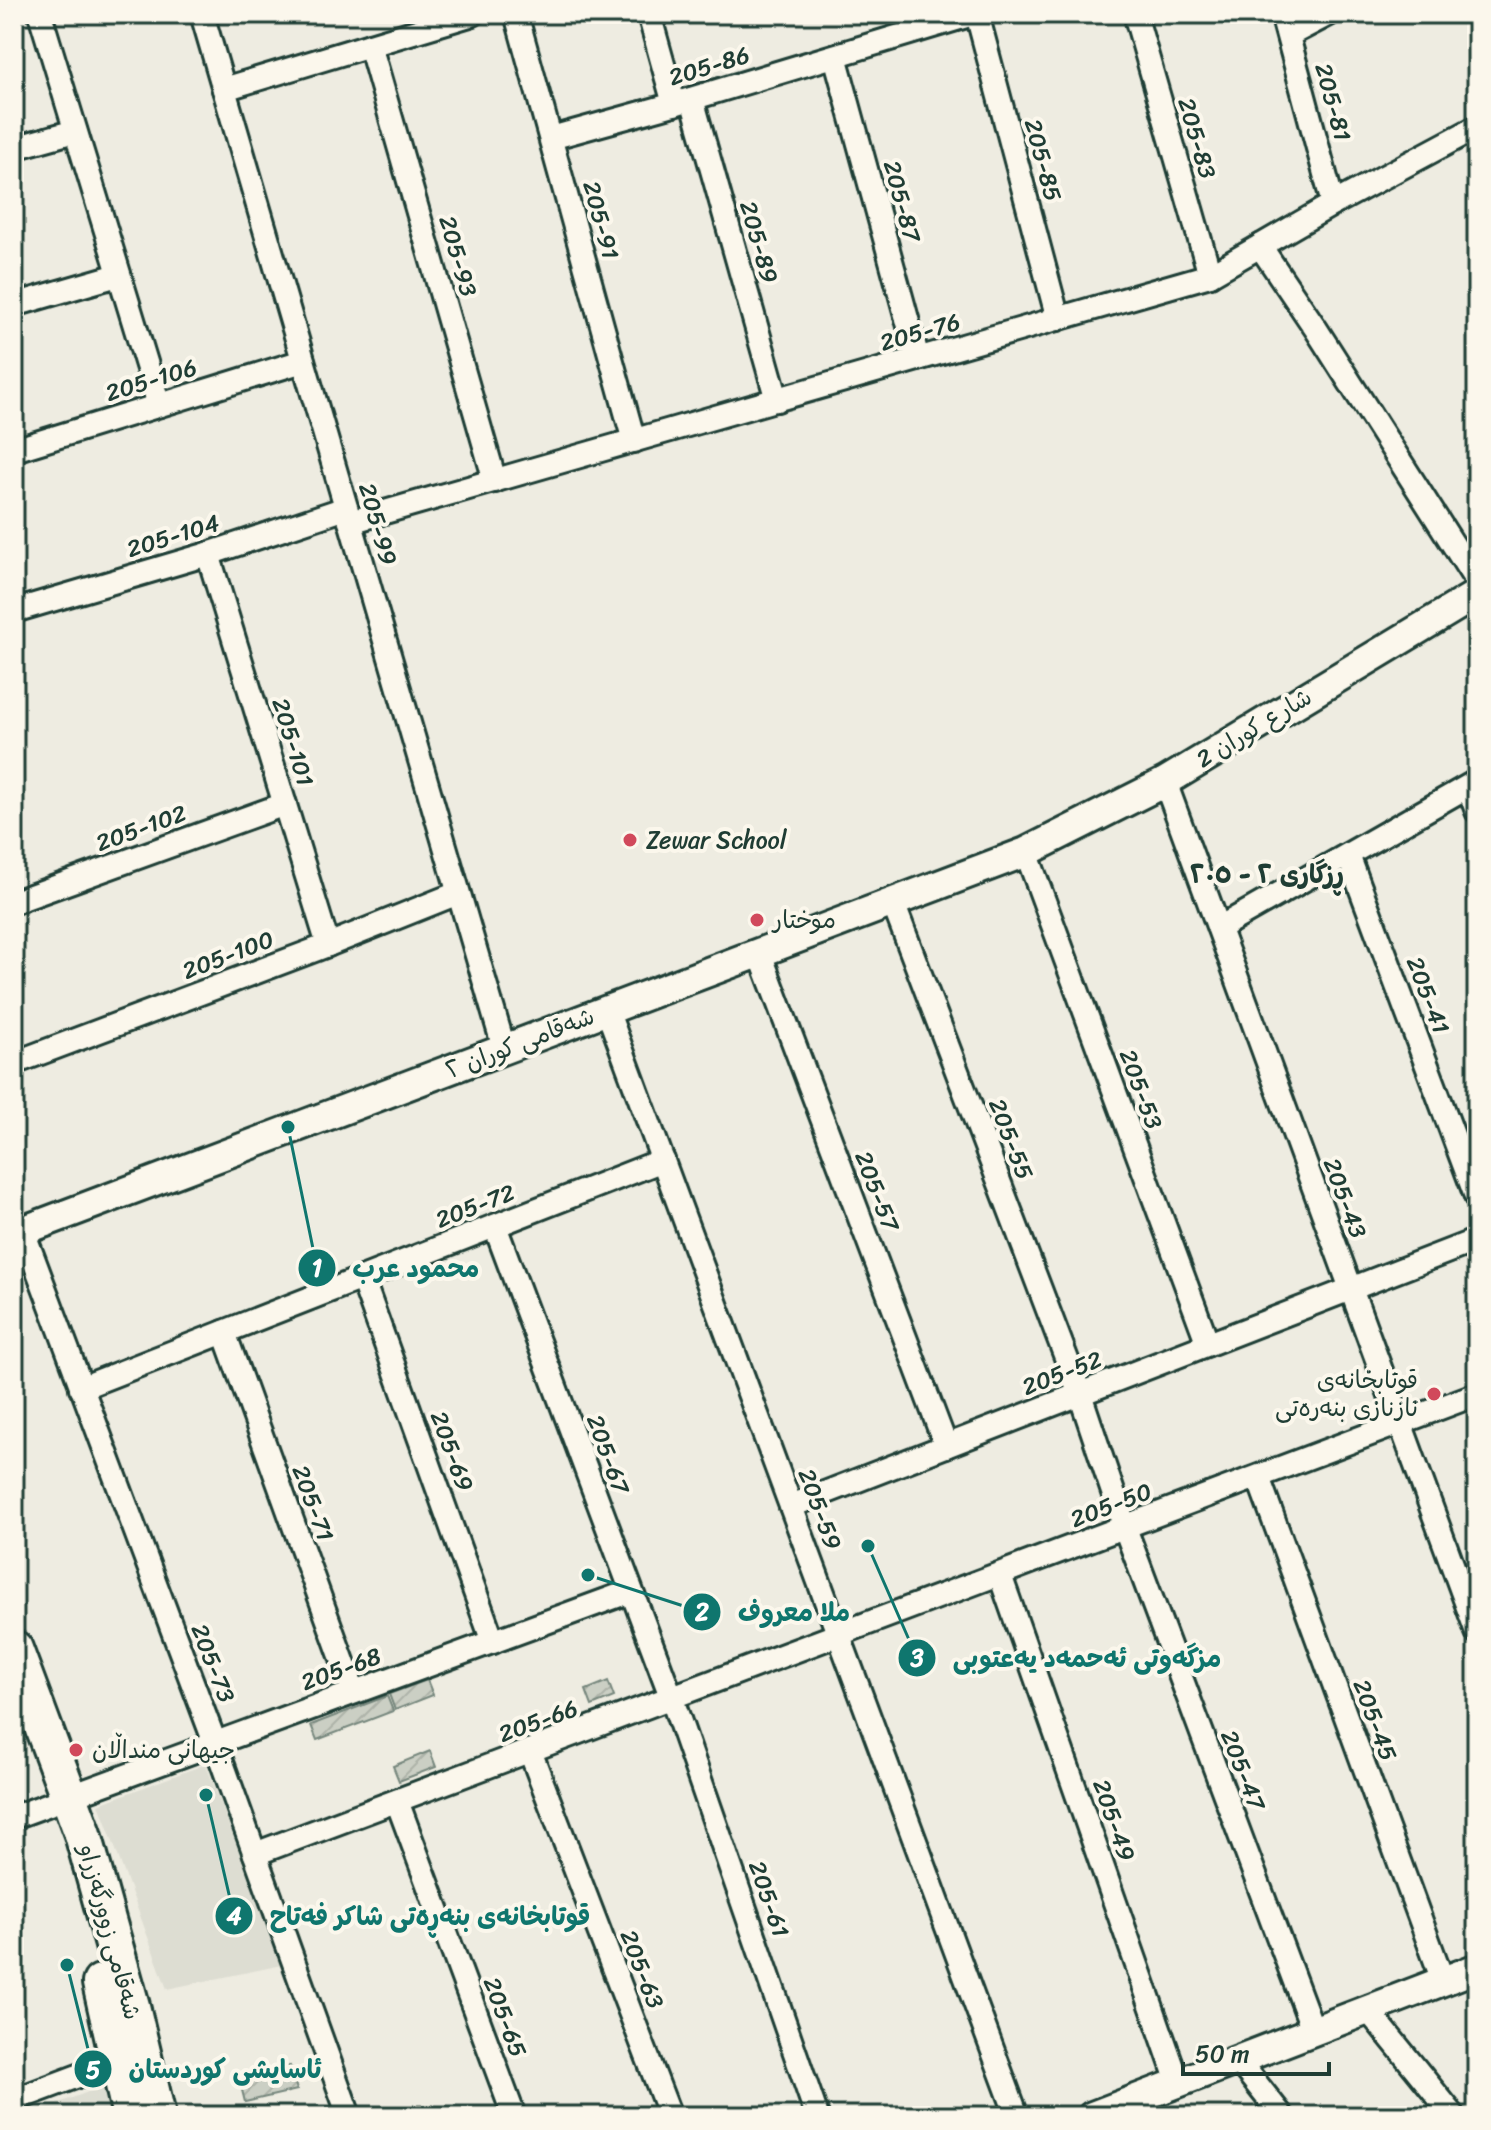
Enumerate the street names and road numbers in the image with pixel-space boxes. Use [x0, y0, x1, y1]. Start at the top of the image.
street label: 205-86 [663, 34, 755, 98]
street label: 205-81 [1302, 58, 1364, 146]
street label: 205-83 [1165, 93, 1229, 183]
street label: 205-85 [1012, 114, 1074, 206]
street label: 205-87 [871, 155, 933, 248]
street label: 205-91 [570, 176, 632, 264]
street label: 205-89 [727, 196, 791, 288]
street label: 205-93 [426, 210, 490, 302]
street label: 205-76 [875, 300, 965, 364]
street label: 205-106 [100, 346, 202, 414]
street label: 205-99 [346, 478, 410, 570]
street label: 205-104 [121, 502, 225, 570]
street label: شارع كوران 2 [1188, 677, 1320, 779]
street label: 205-101 [260, 693, 326, 791]
street label: 205-102 [90, 792, 193, 864]
street label: 205-100 [176, 918, 280, 992]
street label: 205-41 [1394, 950, 1462, 1040]
street label: شەقامی کوران ٢ [439, 995, 601, 1091]
street label: 205-53 [1107, 1043, 1175, 1135]
street label: 205-55 [976, 1092, 1046, 1186]
street label: 205-57 [842, 1145, 912, 1239]
street label: 205-43 [1311, 1152, 1379, 1244]
street label: 205-72 [429, 1172, 521, 1240]
street label: 205-52 [1016, 1338, 1109, 1408]
street label: 205-69 [418, 1405, 486, 1497]
street label: 205-67 [574, 1408, 642, 1501]
street label: 205-71 [280, 1459, 346, 1547]
street label: 205-59 [786, 1462, 854, 1556]
street label: 205-50 [1064, 1470, 1158, 1540]
street label: 205-73 [179, 1617, 247, 1709]
street label: 205-68 [295, 1635, 387, 1703]
street label: 205-45 [1341, 1673, 1409, 1767]
street label: 205-66 [492, 1687, 584, 1755]
street label: 205-47 [1208, 1723, 1278, 1818]
street label: 205-49 [1080, 1773, 1148, 1867]
street label: شەقامی زوورگەزراو [66, 1839, 154, 2024]
street label: 205-61 [736, 1855, 802, 1943]
street label: 205-63 [608, 1923, 676, 2015]
street label: 205-65 [471, 1971, 539, 2063]

